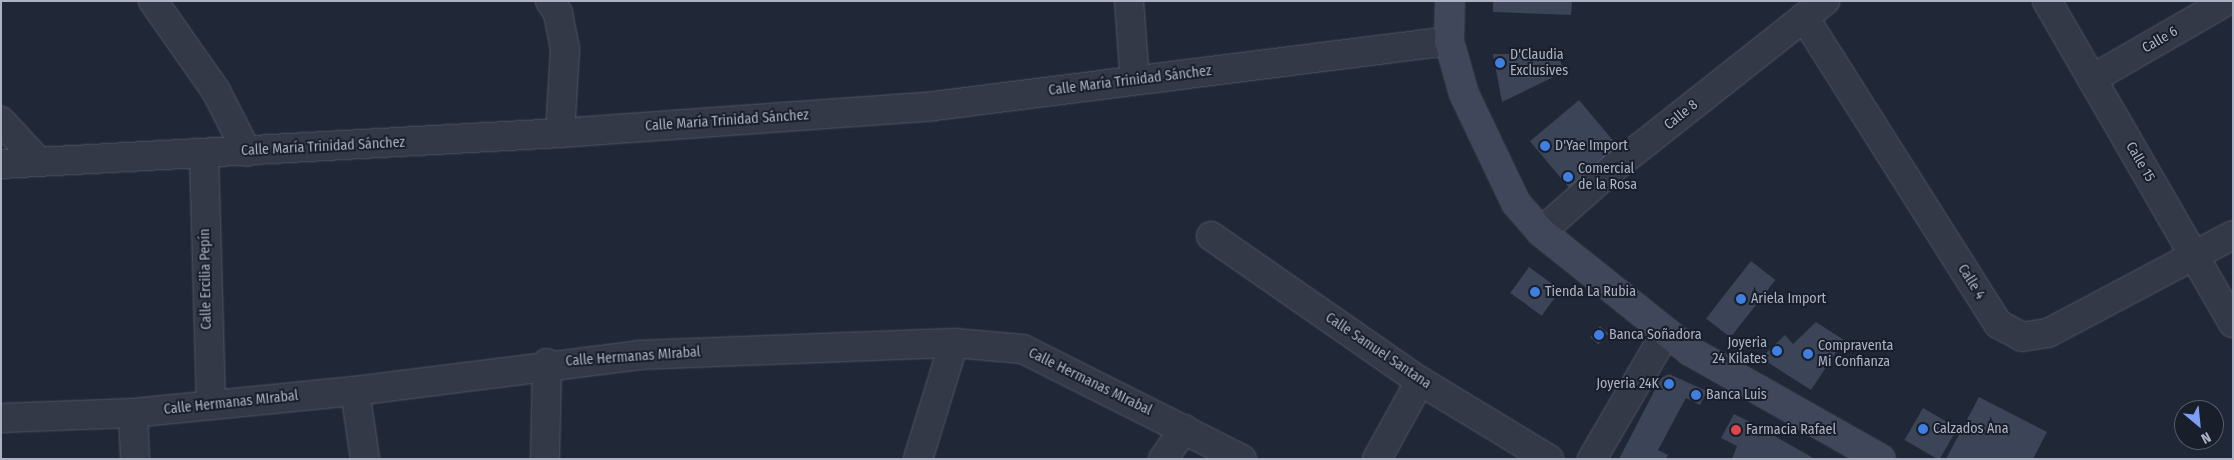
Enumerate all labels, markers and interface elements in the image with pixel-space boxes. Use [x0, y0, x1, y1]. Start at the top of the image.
street label: Calle 6 [2139, 23, 2181, 57]
place label: D'Claudia Exclusives [1510, 47, 1568, 80]
marker: D'Claudia Exclusives [1494, 57, 1506, 69]
street label: Calle María Trinidad Sánchez [1048, 63, 1212, 99]
street label: Calle 8 [1661, 96, 1701, 134]
street label: Calle María Trinidad Sánchez [645, 107, 809, 135]
street label: Calle María Trinidad Sánchez [241, 134, 405, 160]
place label: D'Yae Import [1555, 138, 1628, 154]
street label: Calle 15 [2122, 139, 2158, 185]
marker: D'Yae Import [1539, 140, 1551, 152]
place label: Comercial de la Rosa [1578, 161, 1637, 193]
marker: Comercial de la Rosa [1562, 171, 1574, 183]
street label: Calle Ercilia Pepín [197, 228, 215, 330]
street label: Calle 4 [1954, 261, 1988, 303]
place label: Tienda La Rubia [1545, 284, 1636, 300]
marker: Tienda La Rubia [1529, 286, 1541, 298]
place label: Ariela Import [1751, 291, 1826, 307]
marker: Ariela Import [1735, 293, 1747, 305]
street label: Calle Samuel Santana [1322, 309, 1434, 393]
place label: Banca Soñadora [1609, 327, 1702, 343]
marker: Banca Soñadora [1593, 329, 1605, 341]
place label: Joyeria 24 Kilates [1712, 335, 1767, 368]
place label: Compraventa Mi Confianza [1818, 338, 1893, 371]
street label: Calle Hermanas MIrabal [565, 344, 701, 370]
street label: Calle Hermanas MIrabal [1026, 345, 1154, 419]
marker: Joyeria 24 Kilates [1771, 345, 1783, 357]
marker: Compraventa Mi Confianza [1802, 348, 1814, 360]
place label: Joyeria 24K [1596, 376, 1659, 392]
marker: Joyeria 24K [1663, 378, 1675, 390]
place label: Banca Luis [1706, 387, 1767, 403]
street label: Calle Hermanas MIrabal [163, 388, 299, 418]
marker: Banca Luis [1690, 389, 1702, 401]
north arrow [2174, 400, 2224, 450]
place label: Calzados Ana [1933, 421, 2008, 437]
place label: Farmacia Rafael [1746, 422, 1836, 438]
marker: Calzados Ana [1917, 423, 1929, 435]
marker: Farmacia Rafael [1730, 424, 1742, 436]
text: N [2198, 428, 2214, 447]

